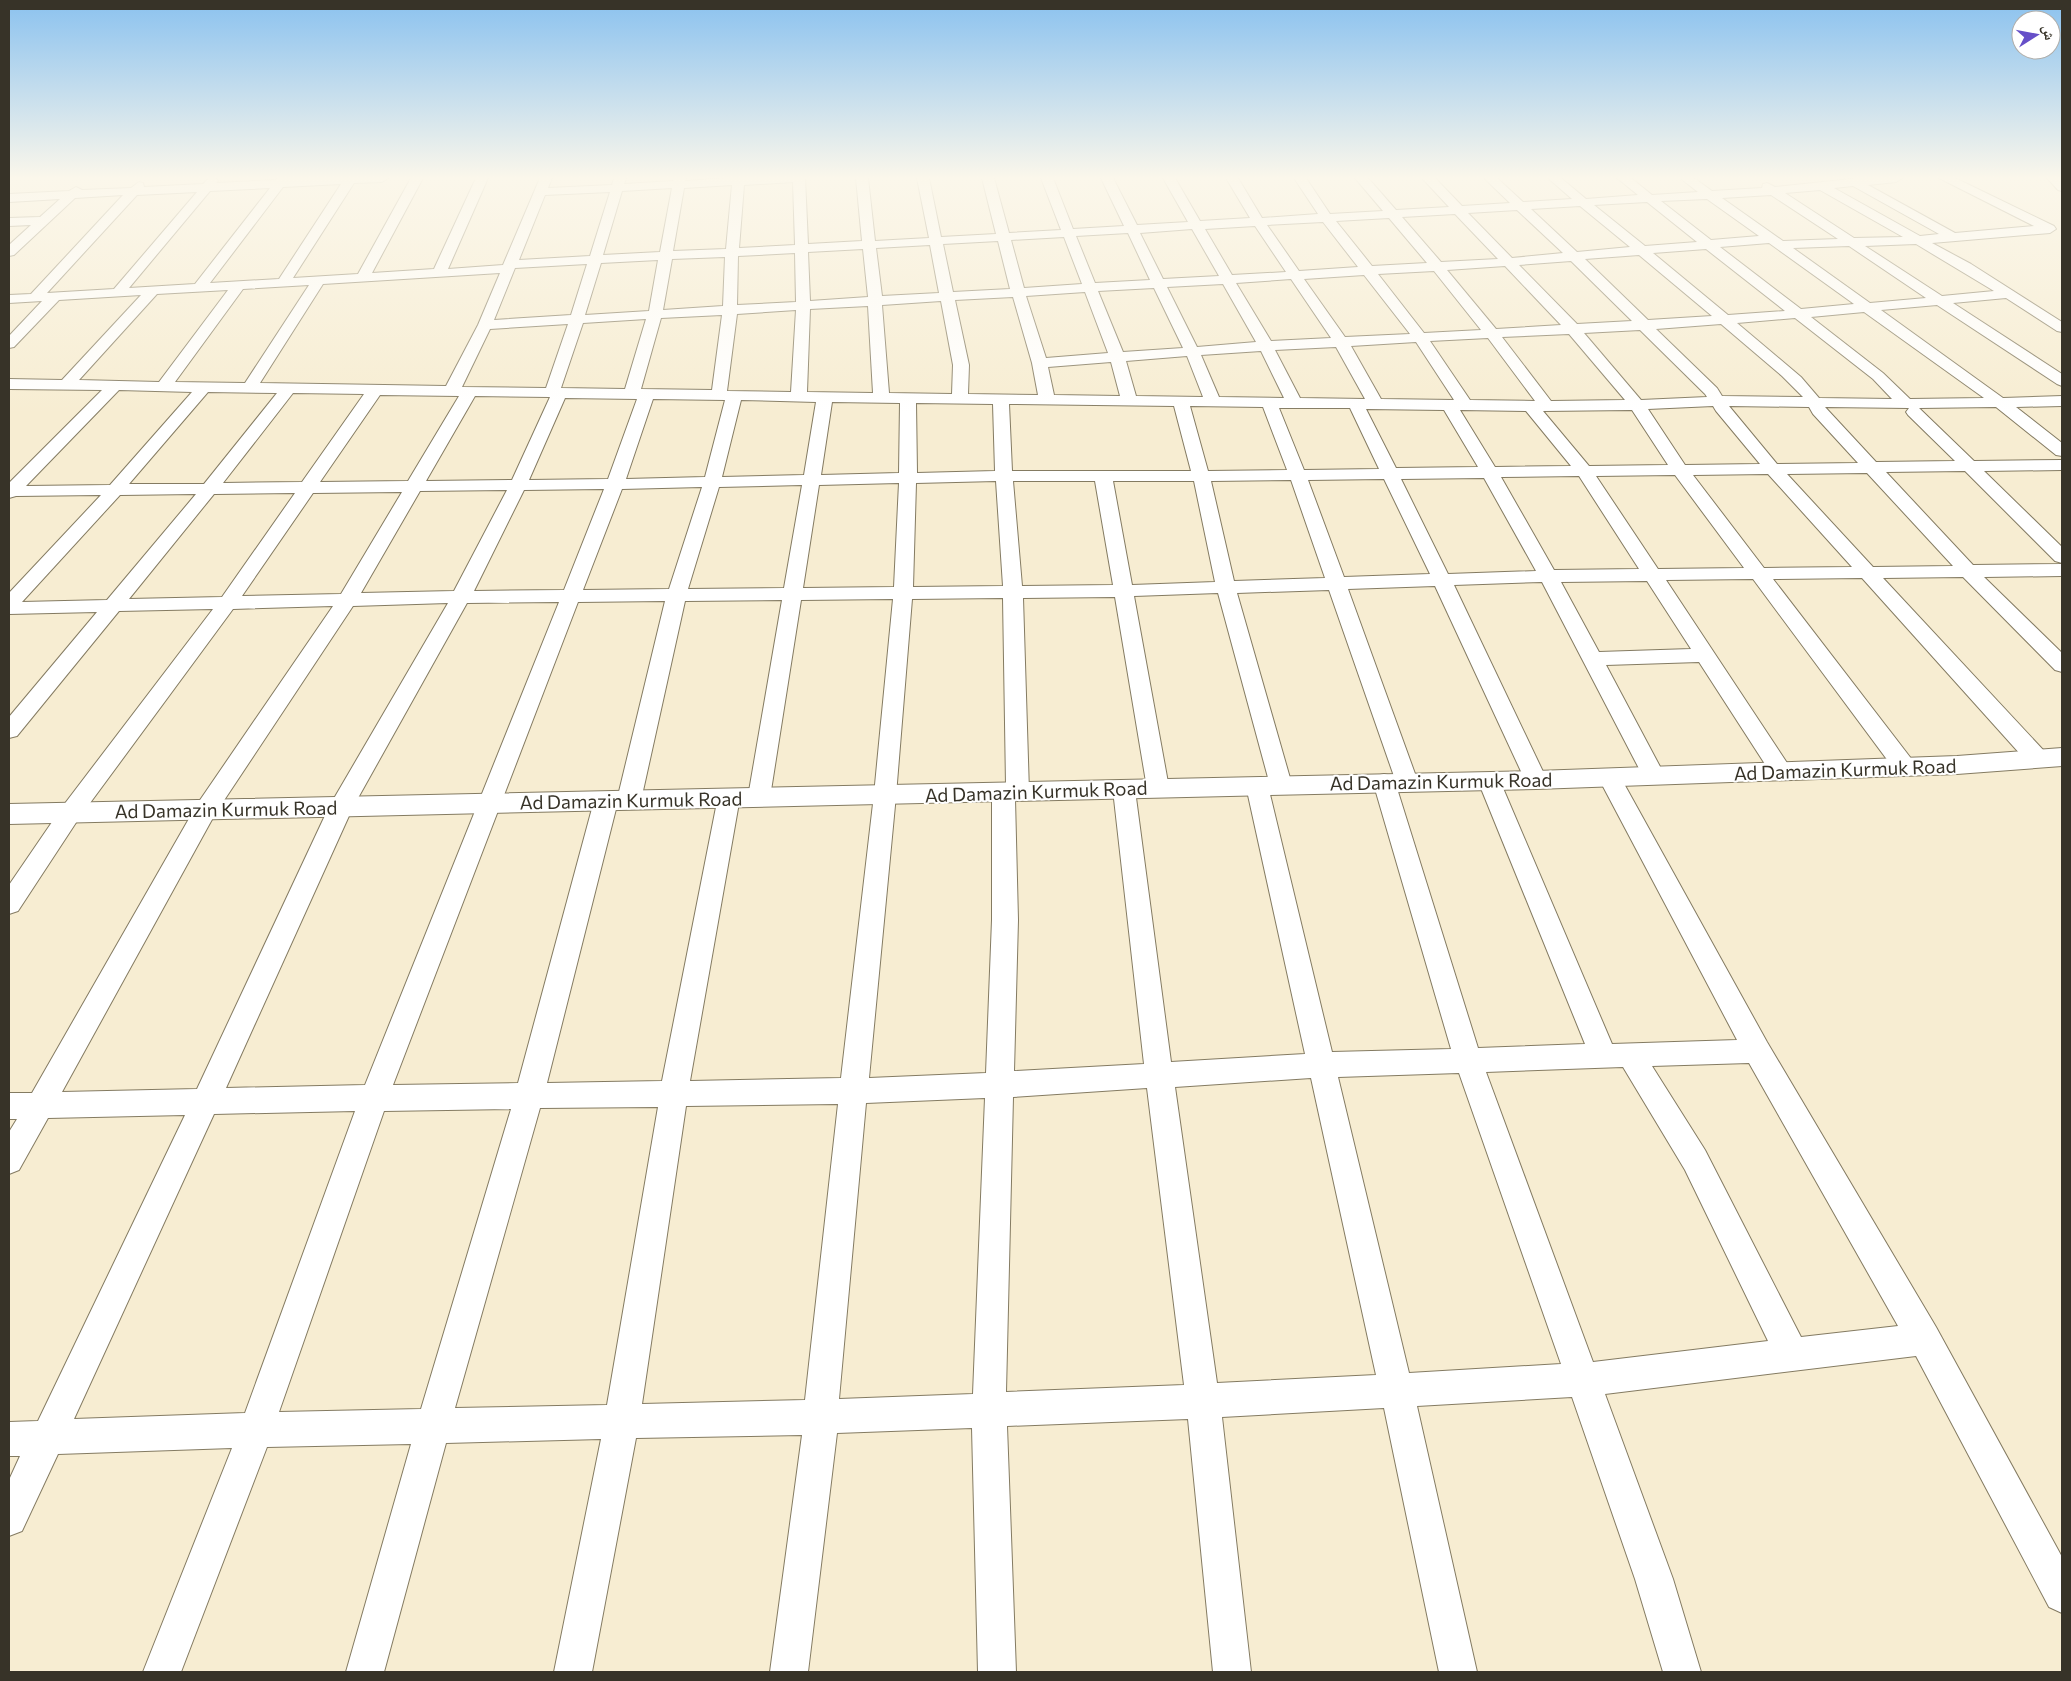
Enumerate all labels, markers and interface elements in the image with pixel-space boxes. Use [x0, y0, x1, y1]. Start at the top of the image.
north arrow [2011, 10, 2061, 60]
text: ش [2039, 24, 2059, 42]
street label: Ad Damazin Kurmuk Road [1733, 754, 1957, 784]
street label: Ad Damazin Kurmuk Road [1329, 768, 1553, 794]
street label: Ad Damazin Kurmuk Road [924, 776, 1148, 806]
street label: Ad Damazin Kurmuk Road [519, 787, 743, 813]
street label: Ad Damazin Kurmuk Road [114, 796, 338, 822]

